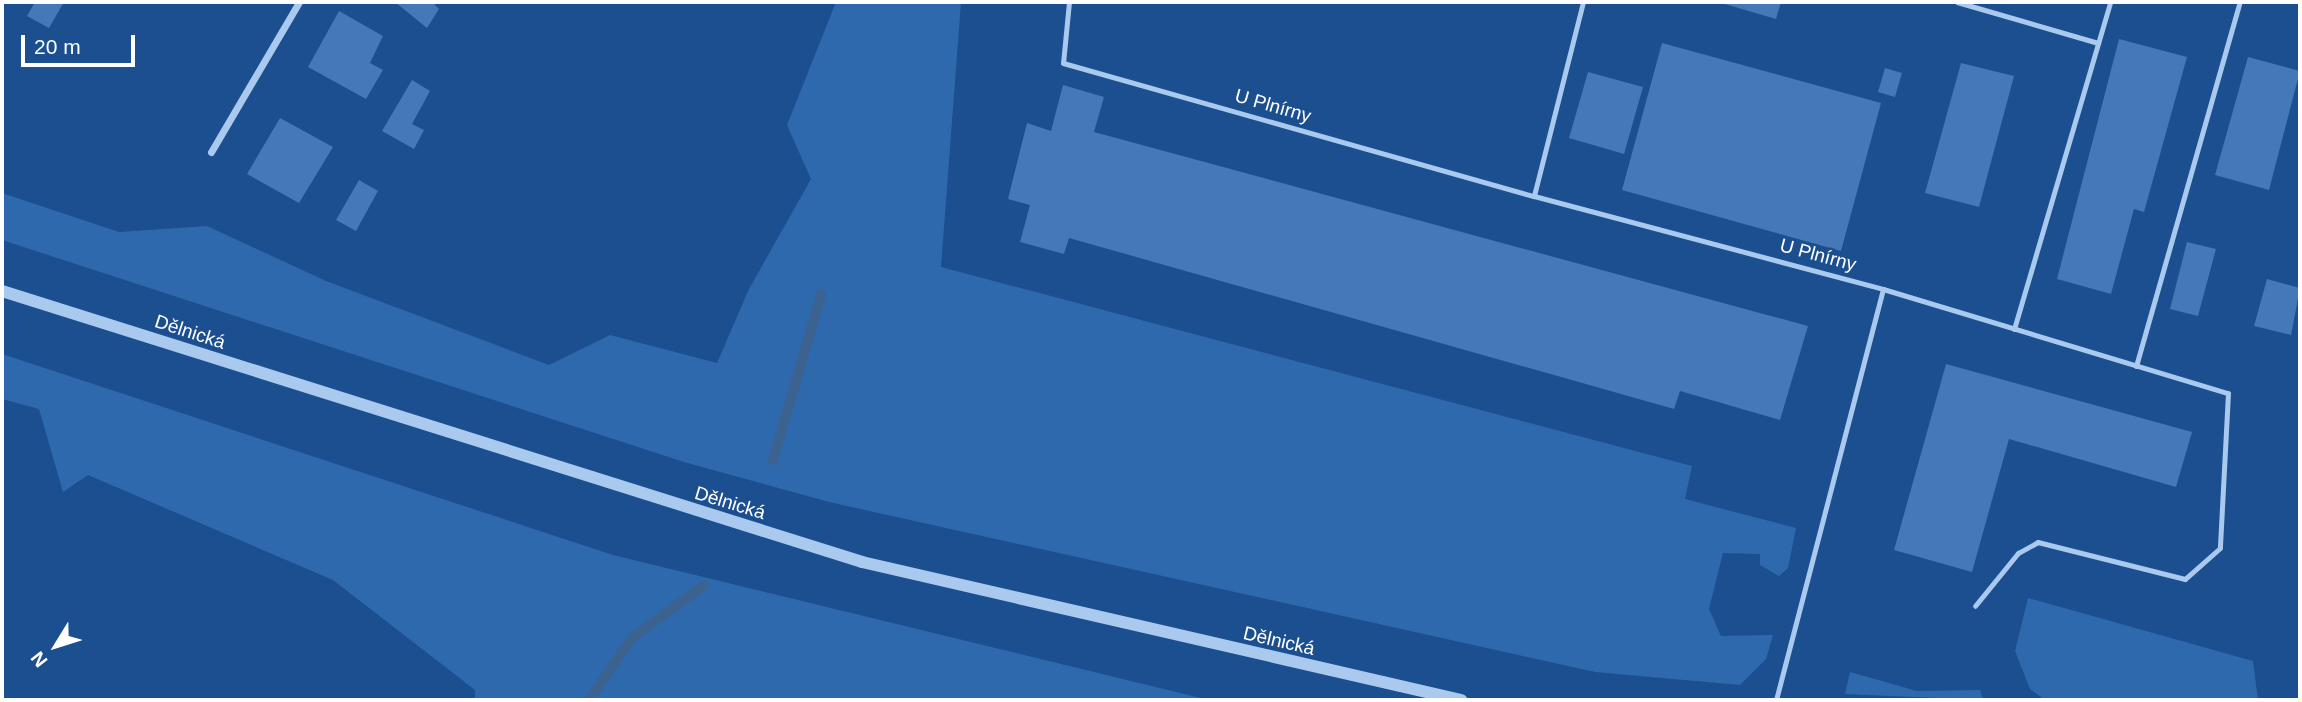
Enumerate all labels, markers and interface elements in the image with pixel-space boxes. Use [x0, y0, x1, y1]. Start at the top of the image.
scale bar [24, 21, 138, 65]
text: 20 m [34, 35, 81, 58]
street label: U Plnírny [1232, 84, 1314, 128]
street label: U Plnírny [1777, 234, 1859, 276]
street label: Dělnická [152, 310, 228, 354]
street label: Dělnická [692, 481, 768, 525]
north arrow [21, 611, 91, 681]
street label: Dělnická [1241, 622, 1317, 660]
text: N [27, 647, 52, 671]

